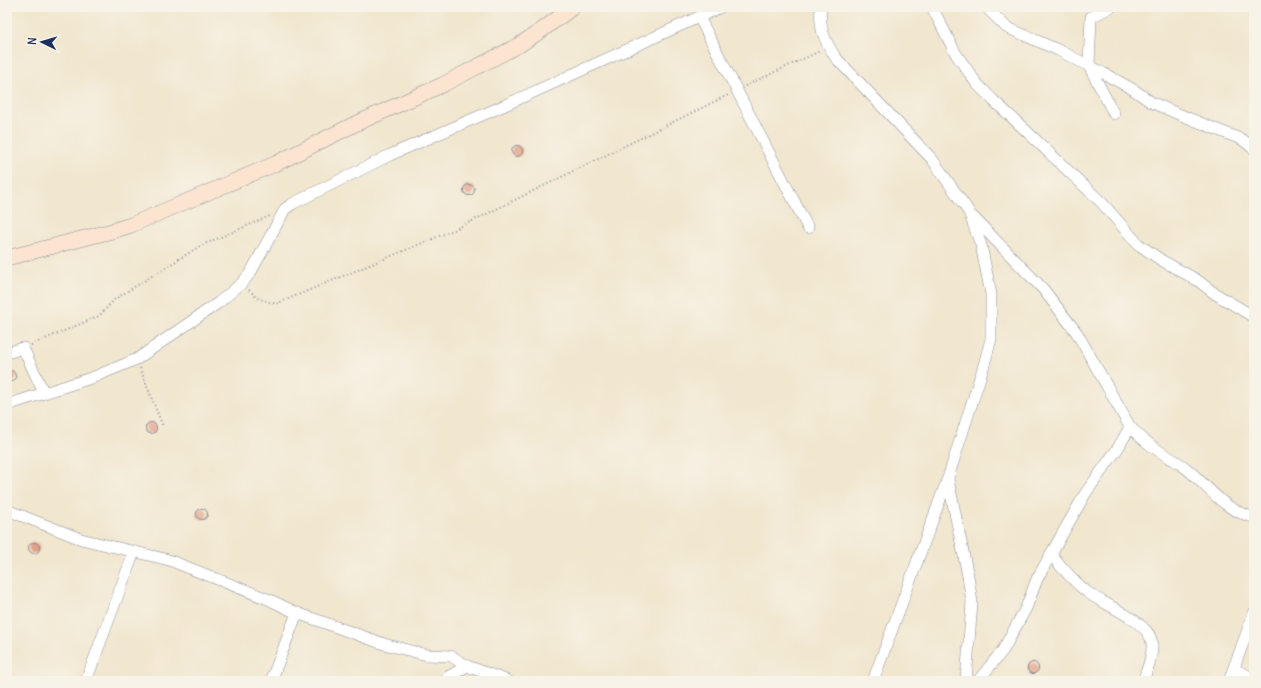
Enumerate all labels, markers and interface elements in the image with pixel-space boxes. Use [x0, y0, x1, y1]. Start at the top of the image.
north arrow [22, 22, 62, 62]
text: N [25, 37, 39, 46]

